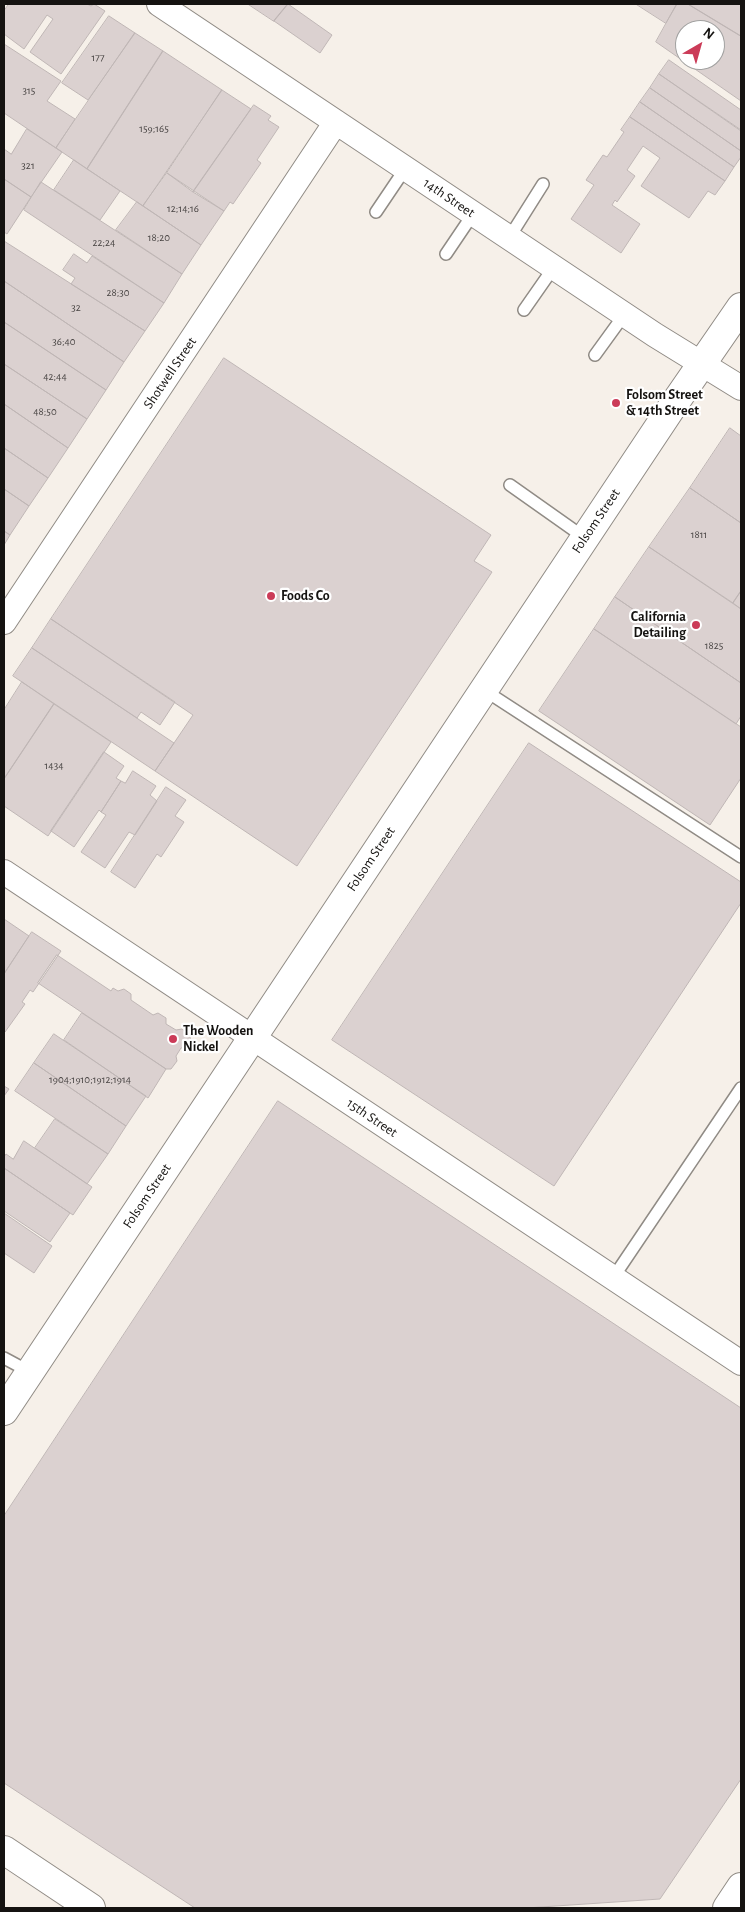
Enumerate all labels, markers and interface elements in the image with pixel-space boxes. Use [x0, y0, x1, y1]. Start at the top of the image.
north arrow [675, 20, 725, 70]
text: N [700, 25, 717, 42]
house number: 177 [92, 51, 104, 65]
house number: 315 [23, 84, 35, 98]
house number: 159;165 [139, 122, 169, 136]
house number: 321 [21, 159, 35, 173]
street label: 14th Street [420, 175, 478, 221]
house number: 12;14;16 [167, 202, 199, 216]
house number: 18;20 [148, 231, 170, 245]
house number: 22;24 [93, 236, 115, 250]
house number: 28;30 [106, 286, 130, 300]
house number: 32 [71, 301, 81, 315]
street label: Shotwell Street [140, 334, 200, 412]
house number: 36;40 [52, 335, 76, 349]
house number: 42;44 [43, 370, 67, 384]
place label: Folsom Street & 14th Street [626, 387, 703, 420]
marker: Folsom Street & 14th Street [610, 397, 622, 409]
house number: 48;50 [33, 405, 57, 419]
street label: Folsom Street [568, 486, 624, 556]
house number: 1811 [691, 528, 707, 542]
place label: Foods Co [281, 588, 330, 604]
marker: Foods Co [265, 590, 277, 602]
place label: California Detailing [631, 609, 686, 642]
marker: California Detailing [690, 619, 702, 631]
house number: 1825 [705, 639, 723, 653]
house number: 1434 [45, 759, 63, 773]
street label: Folsom Street [343, 824, 399, 894]
place label: The Wooden Nickel [183, 1023, 253, 1056]
marker: The Wooden Nickel [167, 1033, 179, 1045]
house number: 1904;1910;1912;1914 [49, 1073, 131, 1087]
street label: 15th Street [343, 1095, 401, 1141]
street label: Folsom Street [119, 1161, 175, 1231]

